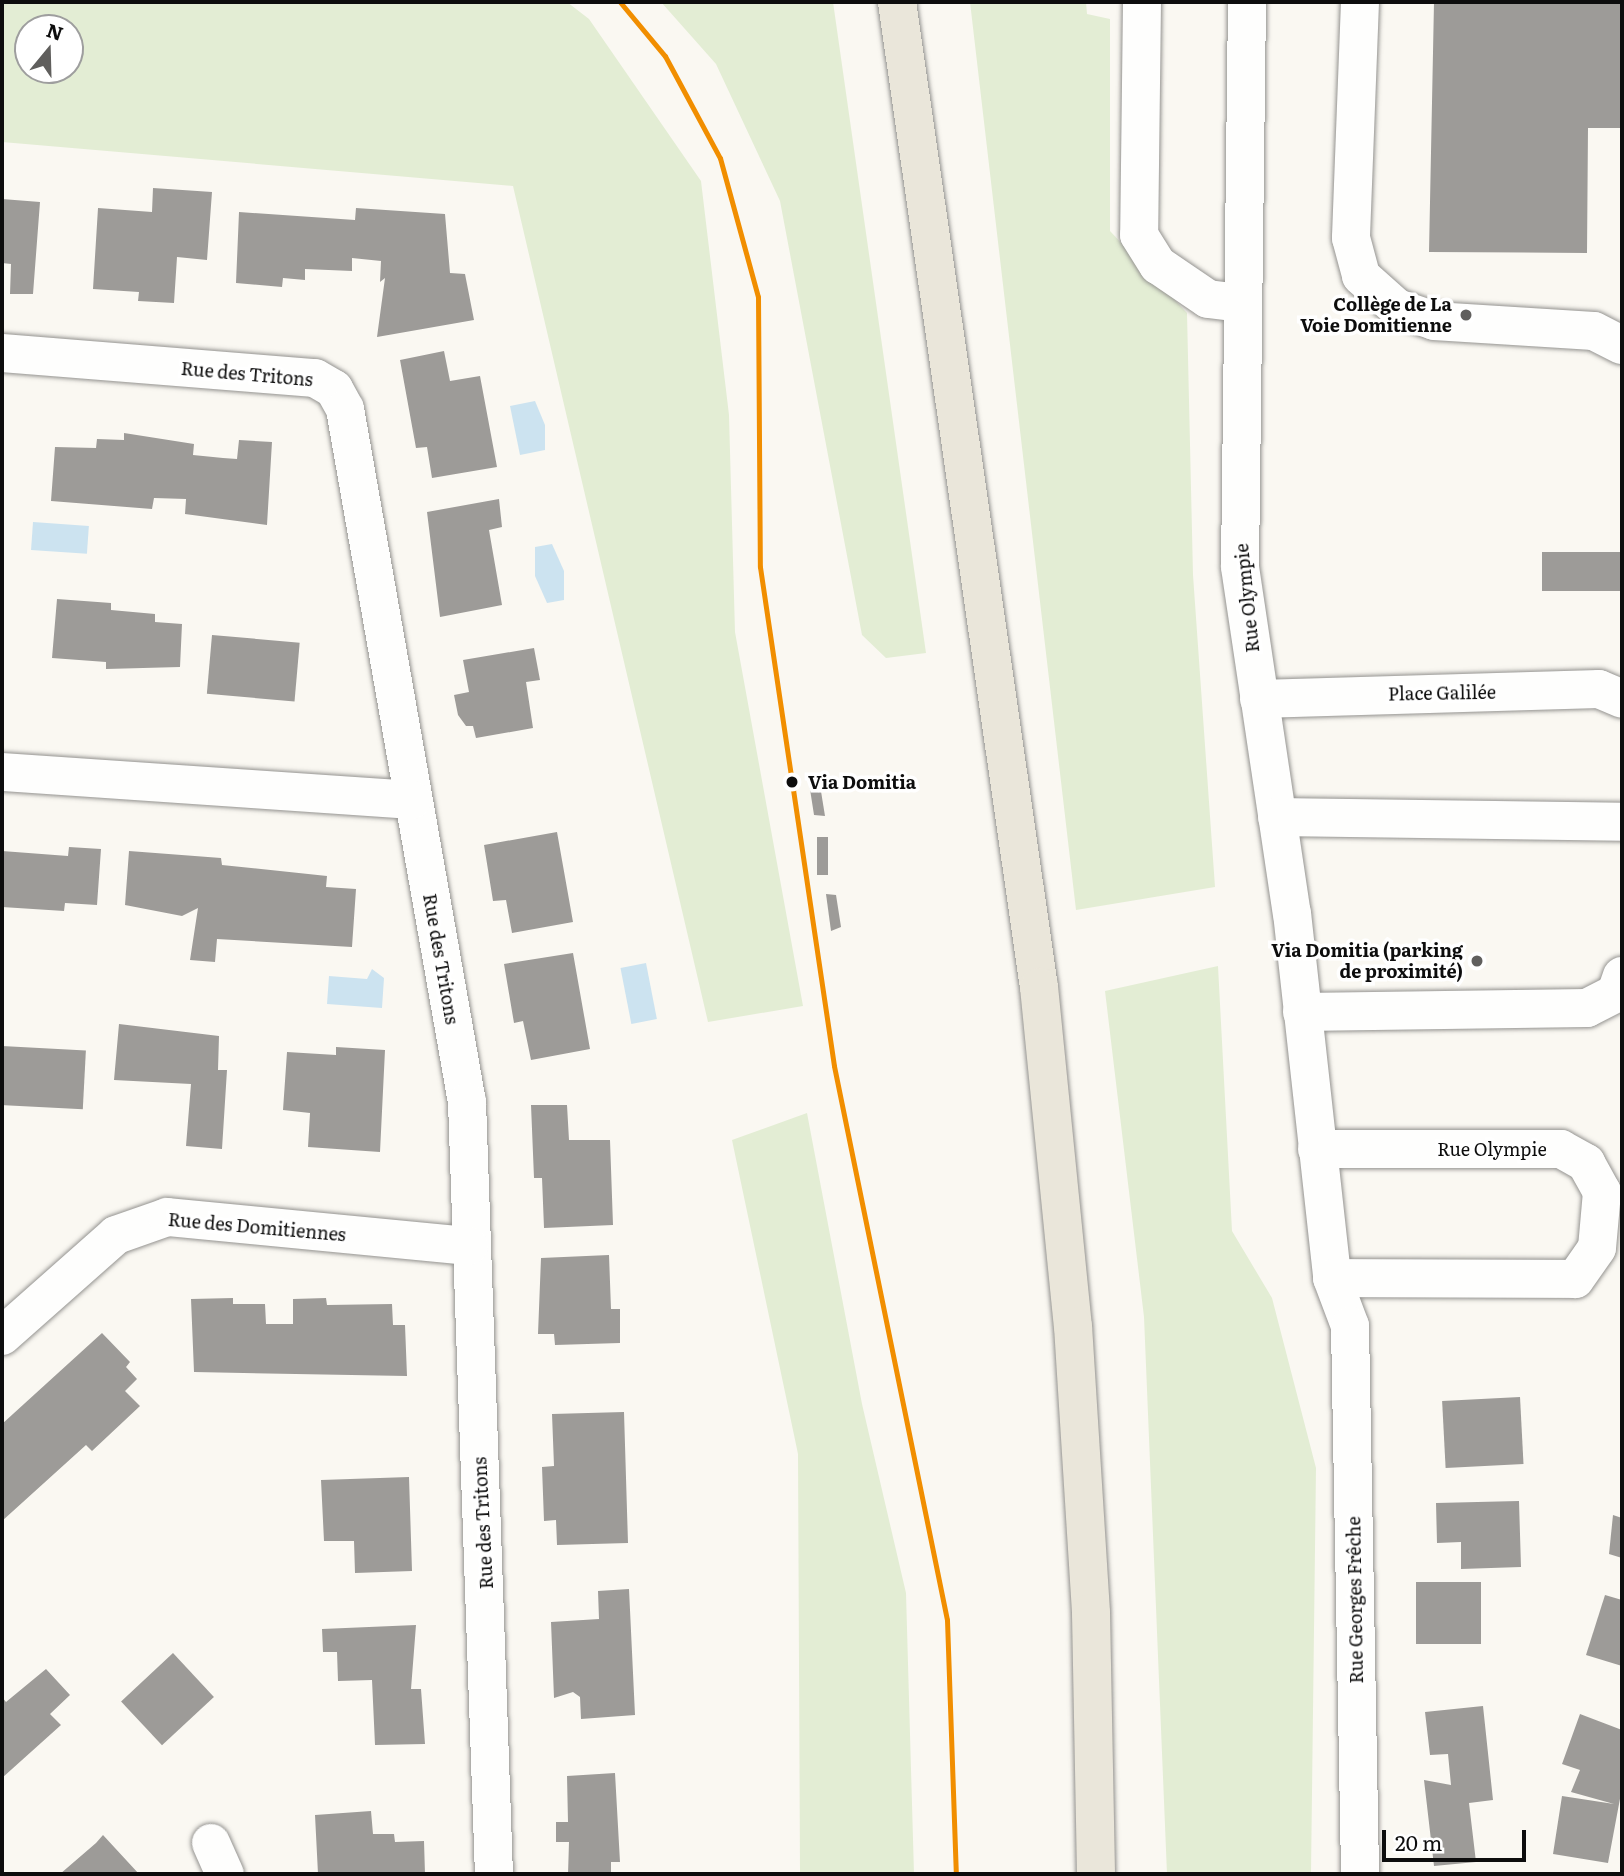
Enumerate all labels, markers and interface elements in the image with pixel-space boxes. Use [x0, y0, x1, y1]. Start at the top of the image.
north arrow [14, 14, 84, 84]
text: N [43, 15, 67, 47]
place label: Collège de La Voie Domitienne [1300, 294, 1452, 336]
marker: Collège de La Voie Domitienne [1458, 307, 1474, 323]
street label: Rue des Tritons [180, 357, 314, 391]
street label: Rue Olympie [1231, 542, 1263, 654]
street label: Place Galilée [1388, 681, 1496, 705]
place label: Via Domitia [808, 771, 916, 793]
marker: Via Domitia [782, 772, 802, 792]
street label: Rue des Tritons [419, 892, 463, 1026]
place label: Via Domitia (parking de proximité) [1271, 940, 1463, 982]
marker: Via Domitia (parking de proximité) [1469, 953, 1485, 969]
street label: Rue Olympie [1437, 1138, 1547, 1160]
street label: Rue des Domitiennes [167, 1208, 347, 1246]
street label: Rue des Tritons [469, 1456, 497, 1590]
street label: Rue Georges Frêche [1343, 1516, 1367, 1684]
scale bar [1386, 1816, 1530, 1860]
text: 20 m [1395, 1826, 1442, 1857]

